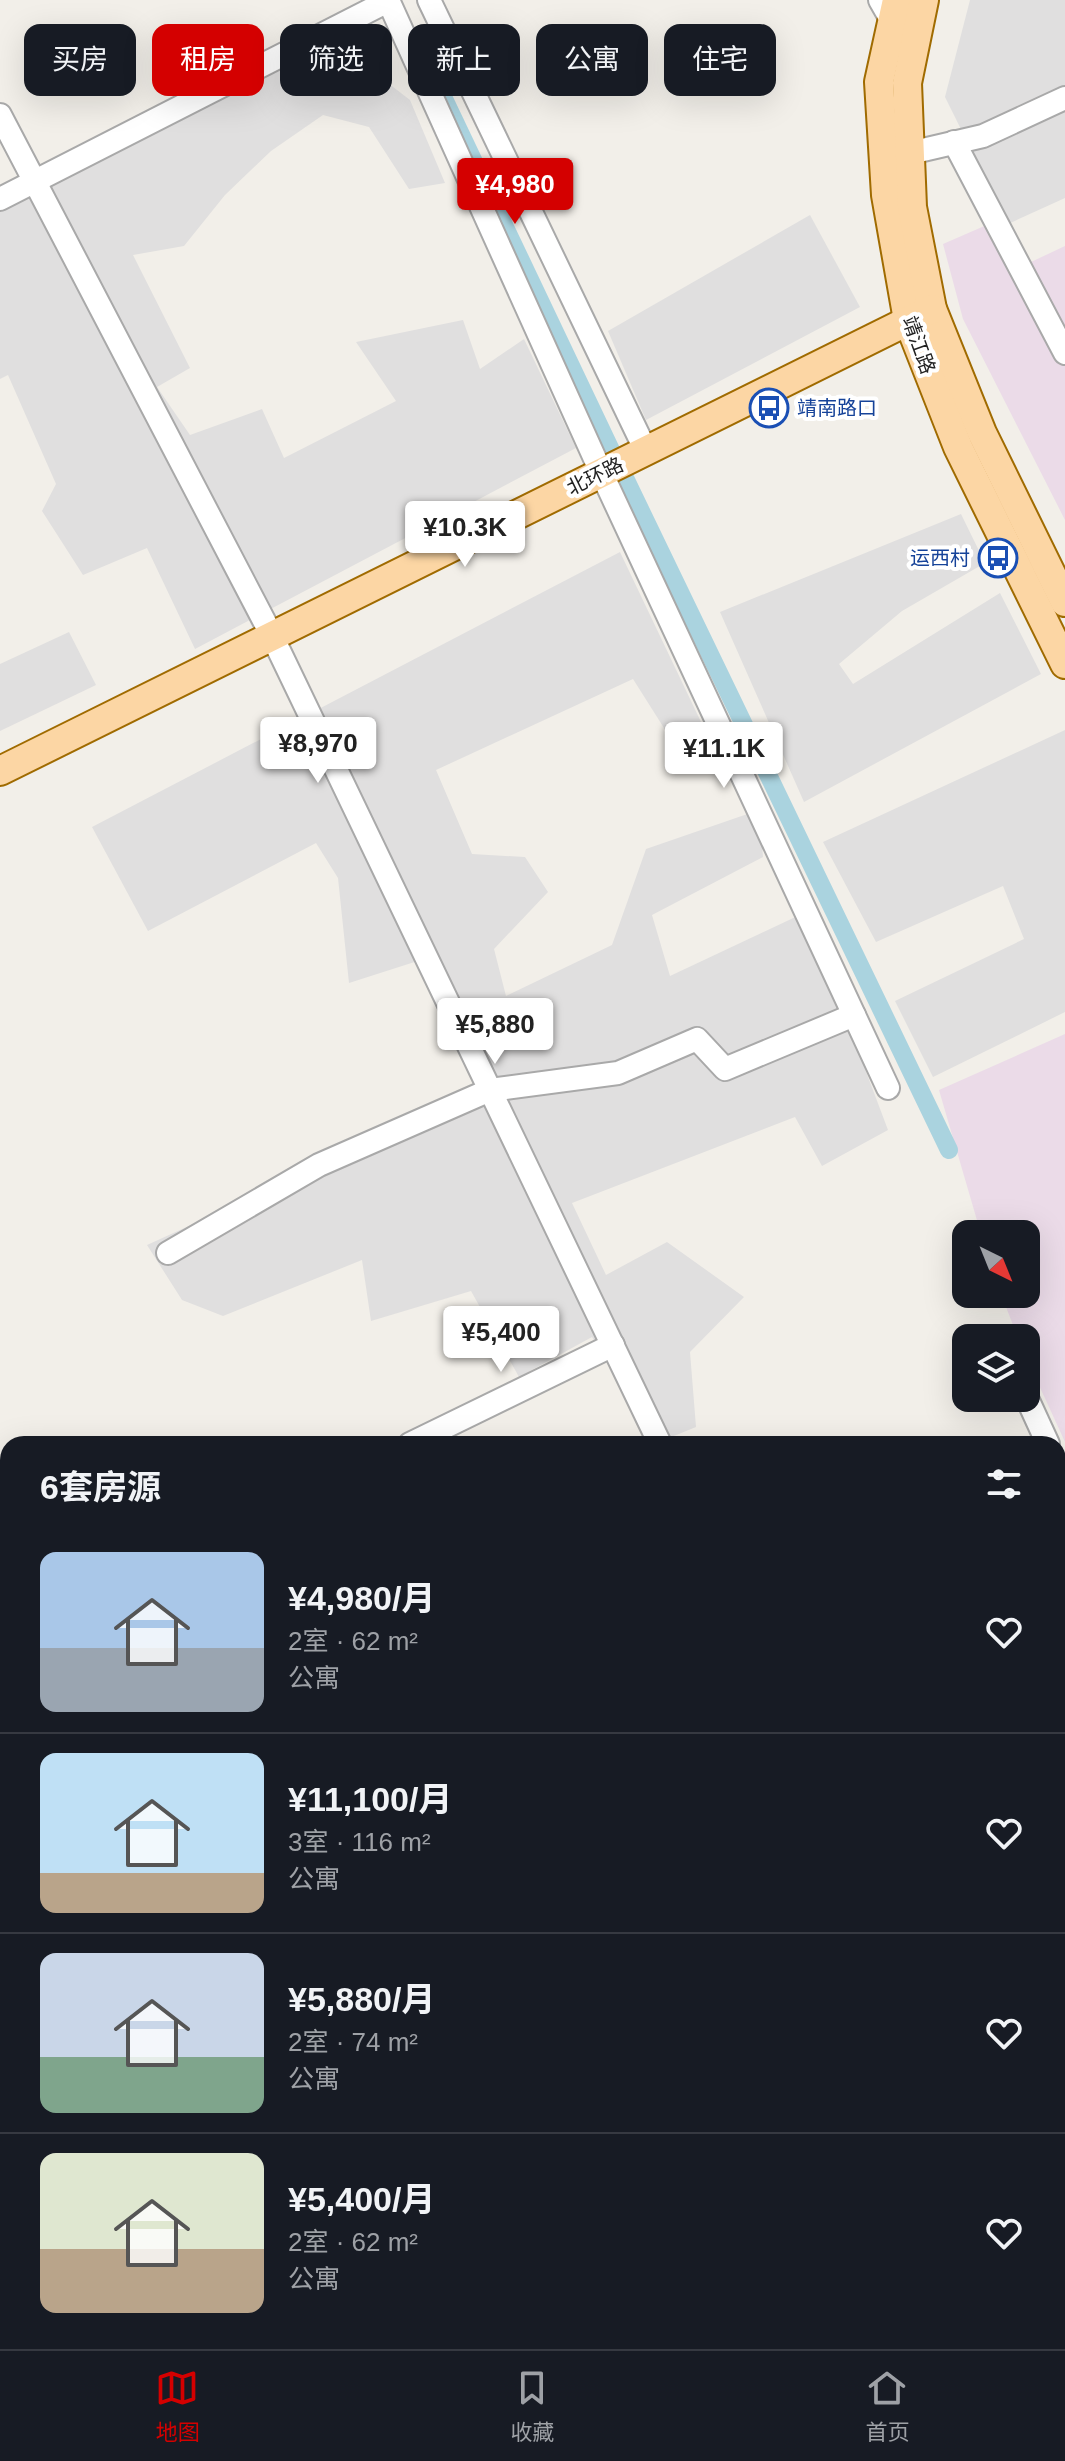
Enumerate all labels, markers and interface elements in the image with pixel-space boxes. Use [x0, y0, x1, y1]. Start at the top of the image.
chip: 买房 [24, 24, 136, 96]
chip: 租房 [152, 24, 264, 96]
chip: 筛选 [280, 24, 392, 96]
chip: 新上 [408, 24, 520, 96]
chip: 公寓 [536, 24, 648, 96]
chip: 住宅 [664, 24, 776, 96]
pin: ¥4,980 [450, 158, 580, 226]
text: ¥4,980 [475, 169, 555, 199]
street label: 靖江路 [898, 313, 940, 377]
bus stop icon: 靖南路口 [748, 387, 790, 429]
place label: 靖南路口 [797, 397, 877, 419]
street label: 北环路 [563, 453, 627, 499]
pin: ¥10.3K [400, 501, 530, 569]
text: ¥10.3K [423, 512, 507, 542]
bus stop icon: 运西村 [977, 537, 1019, 579]
place label: 运西村 [910, 547, 970, 569]
pin: ¥8,970 [253, 717, 383, 785]
pin: ¥11.1K [659, 722, 789, 790]
text: ¥8,970 [278, 728, 358, 758]
text: ¥11.1K [683, 733, 765, 763]
pin: ¥5,880 [430, 998, 560, 1066]
text: ¥5,880 [455, 1009, 535, 1039]
north arrow [952, 1220, 1040, 1308]
map controls [952, 1220, 1040, 1412]
pin: ¥5,400 [436, 1306, 566, 1374]
text: ¥5,400 [461, 1317, 541, 1347]
button: layers [952, 1324, 1040, 1412]
icon: filters [982, 1462, 1026, 1506]
text: 6套房源 [40, 1468, 161, 1506]
text: ¥4,980/月 [288, 1579, 435, 1617]
icon: home [104, 1584, 200, 1680]
icon: heart [982, 1610, 1026, 1654]
text: 2室 · 62 m² [288, 1626, 418, 1656]
text: 公寓 [288, 1663, 340, 1693]
text: ¥11,100/月 [288, 1780, 452, 1818]
icon: home [104, 1785, 200, 1881]
icon: heart [982, 1811, 1026, 1855]
text: 3室 · 116 m² [288, 1827, 431, 1857]
text: 公寓 [288, 1864, 340, 1894]
text: ¥5,880/月 [288, 1980, 435, 2018]
icon: home [104, 1985, 200, 2081]
icon: heart [982, 2011, 1026, 2055]
text: 2室 · 74 m² [288, 2027, 418, 2057]
text: 公寓 [288, 2064, 340, 2094]
text: ¥5,400/月 [288, 2180, 435, 2218]
icon: home [104, 2185, 200, 2281]
icon: heart [982, 2211, 1026, 2255]
text: 2室 · 62 m² [288, 2227, 418, 2257]
text: 公寓 [288, 2264, 340, 2294]
tab: 地图 [155, 2366, 200, 2446]
tab: 收藏 [510, 2366, 555, 2446]
tab: 首页 [865, 2366, 910, 2446]

